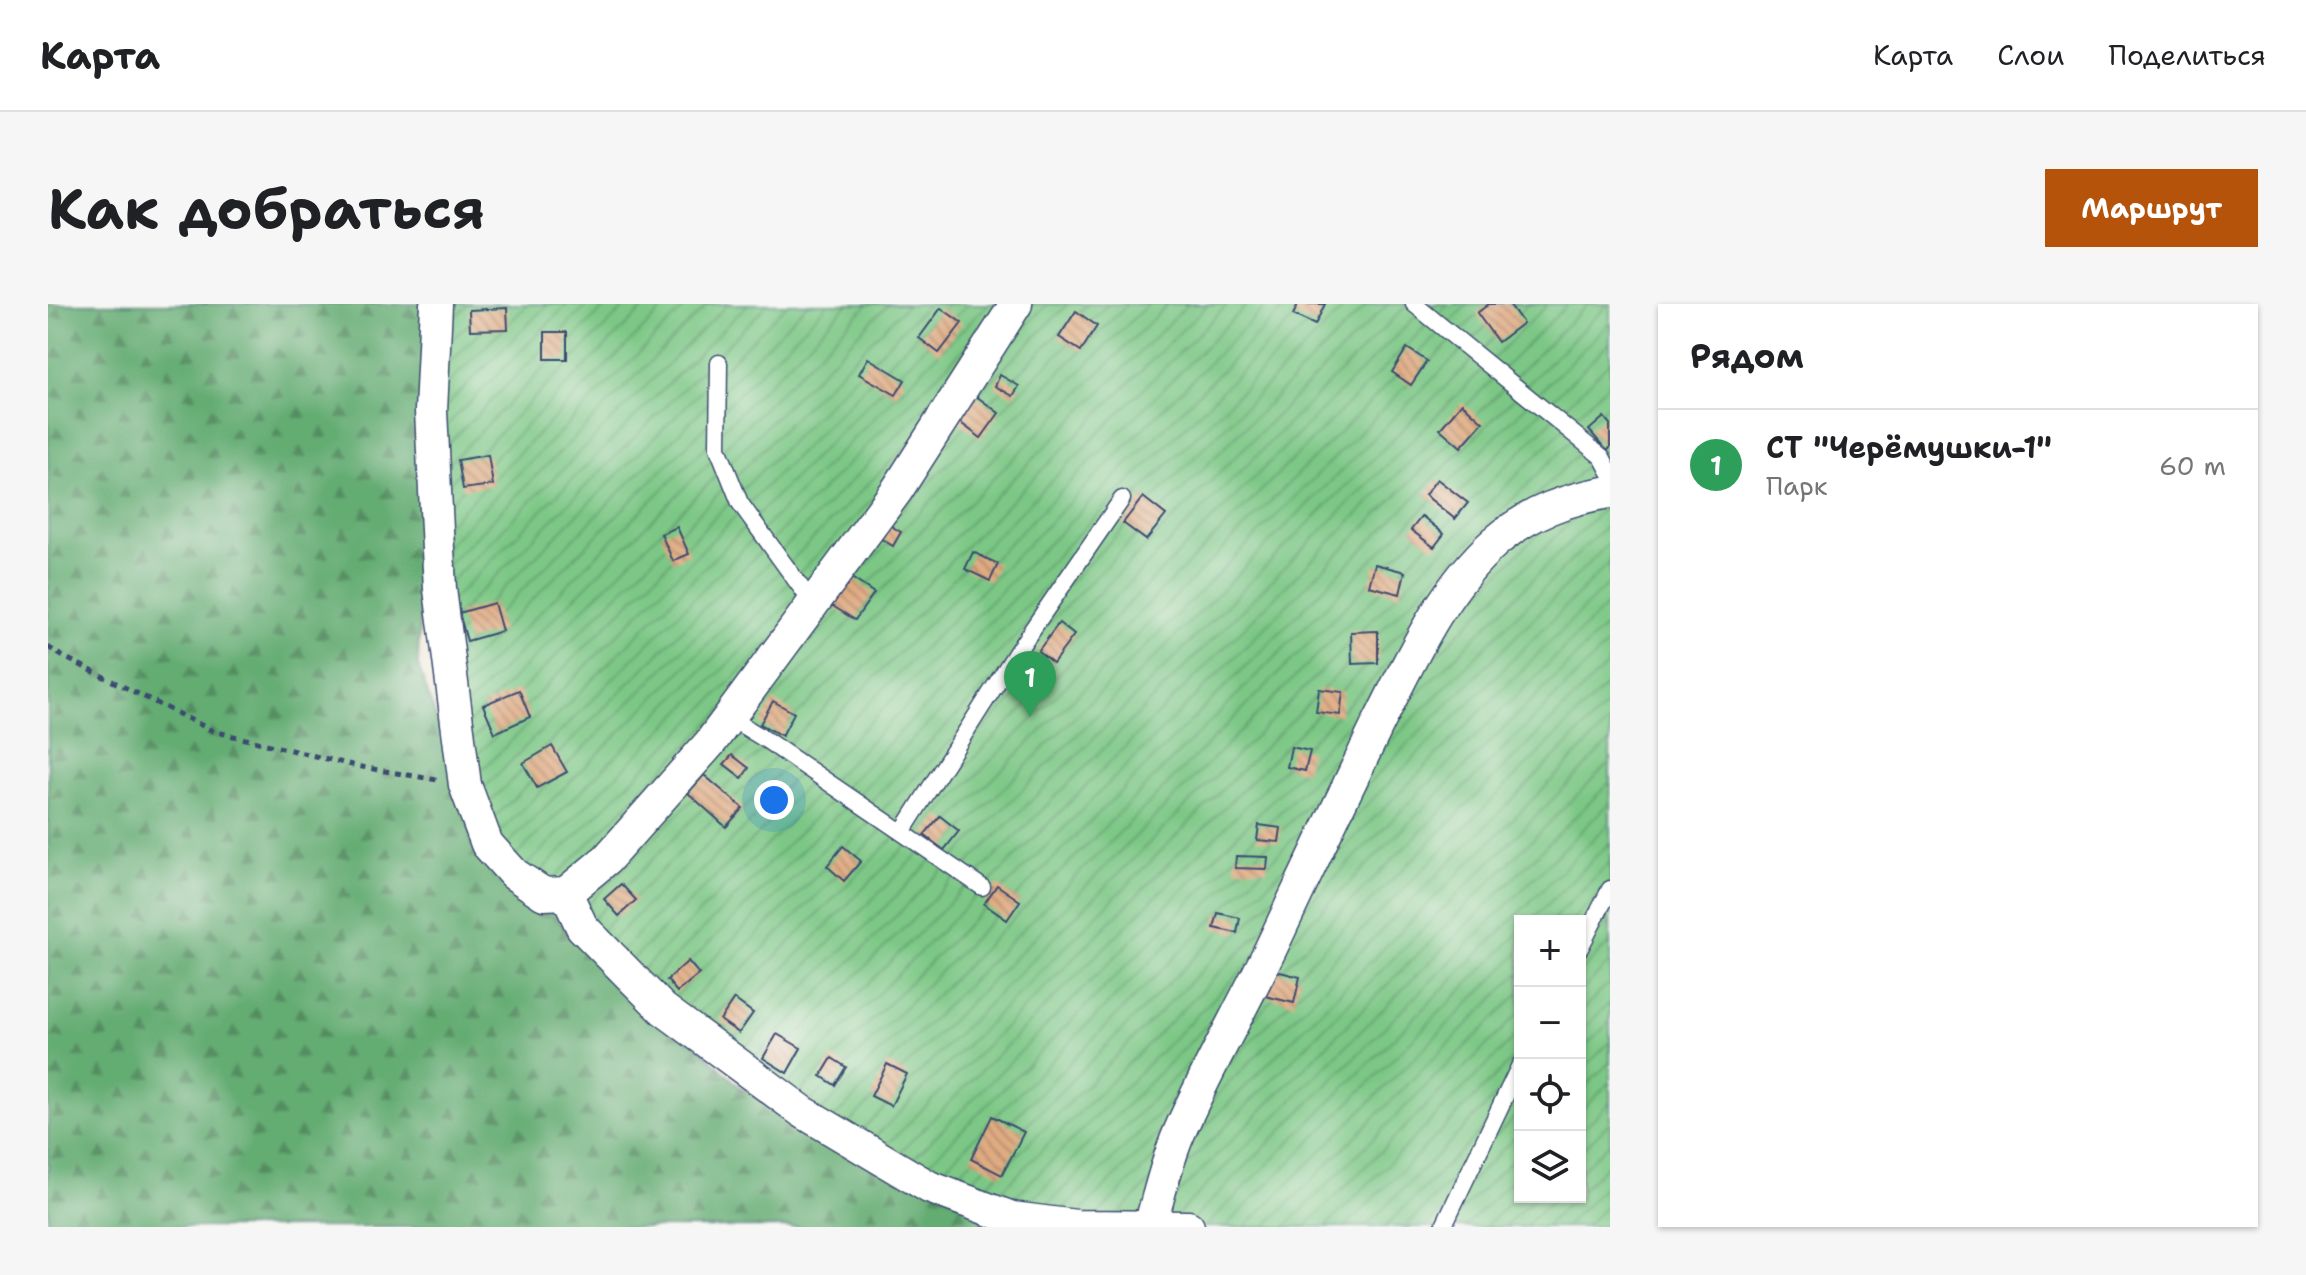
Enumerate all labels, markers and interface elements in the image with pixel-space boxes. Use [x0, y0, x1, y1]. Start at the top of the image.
text: Карта [40, 30, 160, 81]
text: Карта [1873, 36, 1953, 74]
text: Слои [1997, 36, 2064, 74]
text: Поделиться [2108, 36, 2266, 74]
button: Маршрут [2045, 169, 2258, 247]
text: Как добраться [48, 171, 485, 246]
text: Рядом [1690, 333, 1804, 379]
text: СТ "Черёмушки-1" [1766, 427, 2052, 468]
text: 1 [1710, 448, 1722, 483]
text: 60 m [2159, 448, 2226, 483]
text: Парк [1766, 468, 1828, 503]
pin: 1 [1004, 651, 1056, 717]
your location [754, 780, 794, 820]
map controls [1514, 915, 1586, 1203]
button: + [1514, 915, 1586, 987]
button: − [1514, 987, 1586, 1059]
button: locate [1514, 1059, 1586, 1131]
button: layers [1514, 1131, 1586, 1203]

